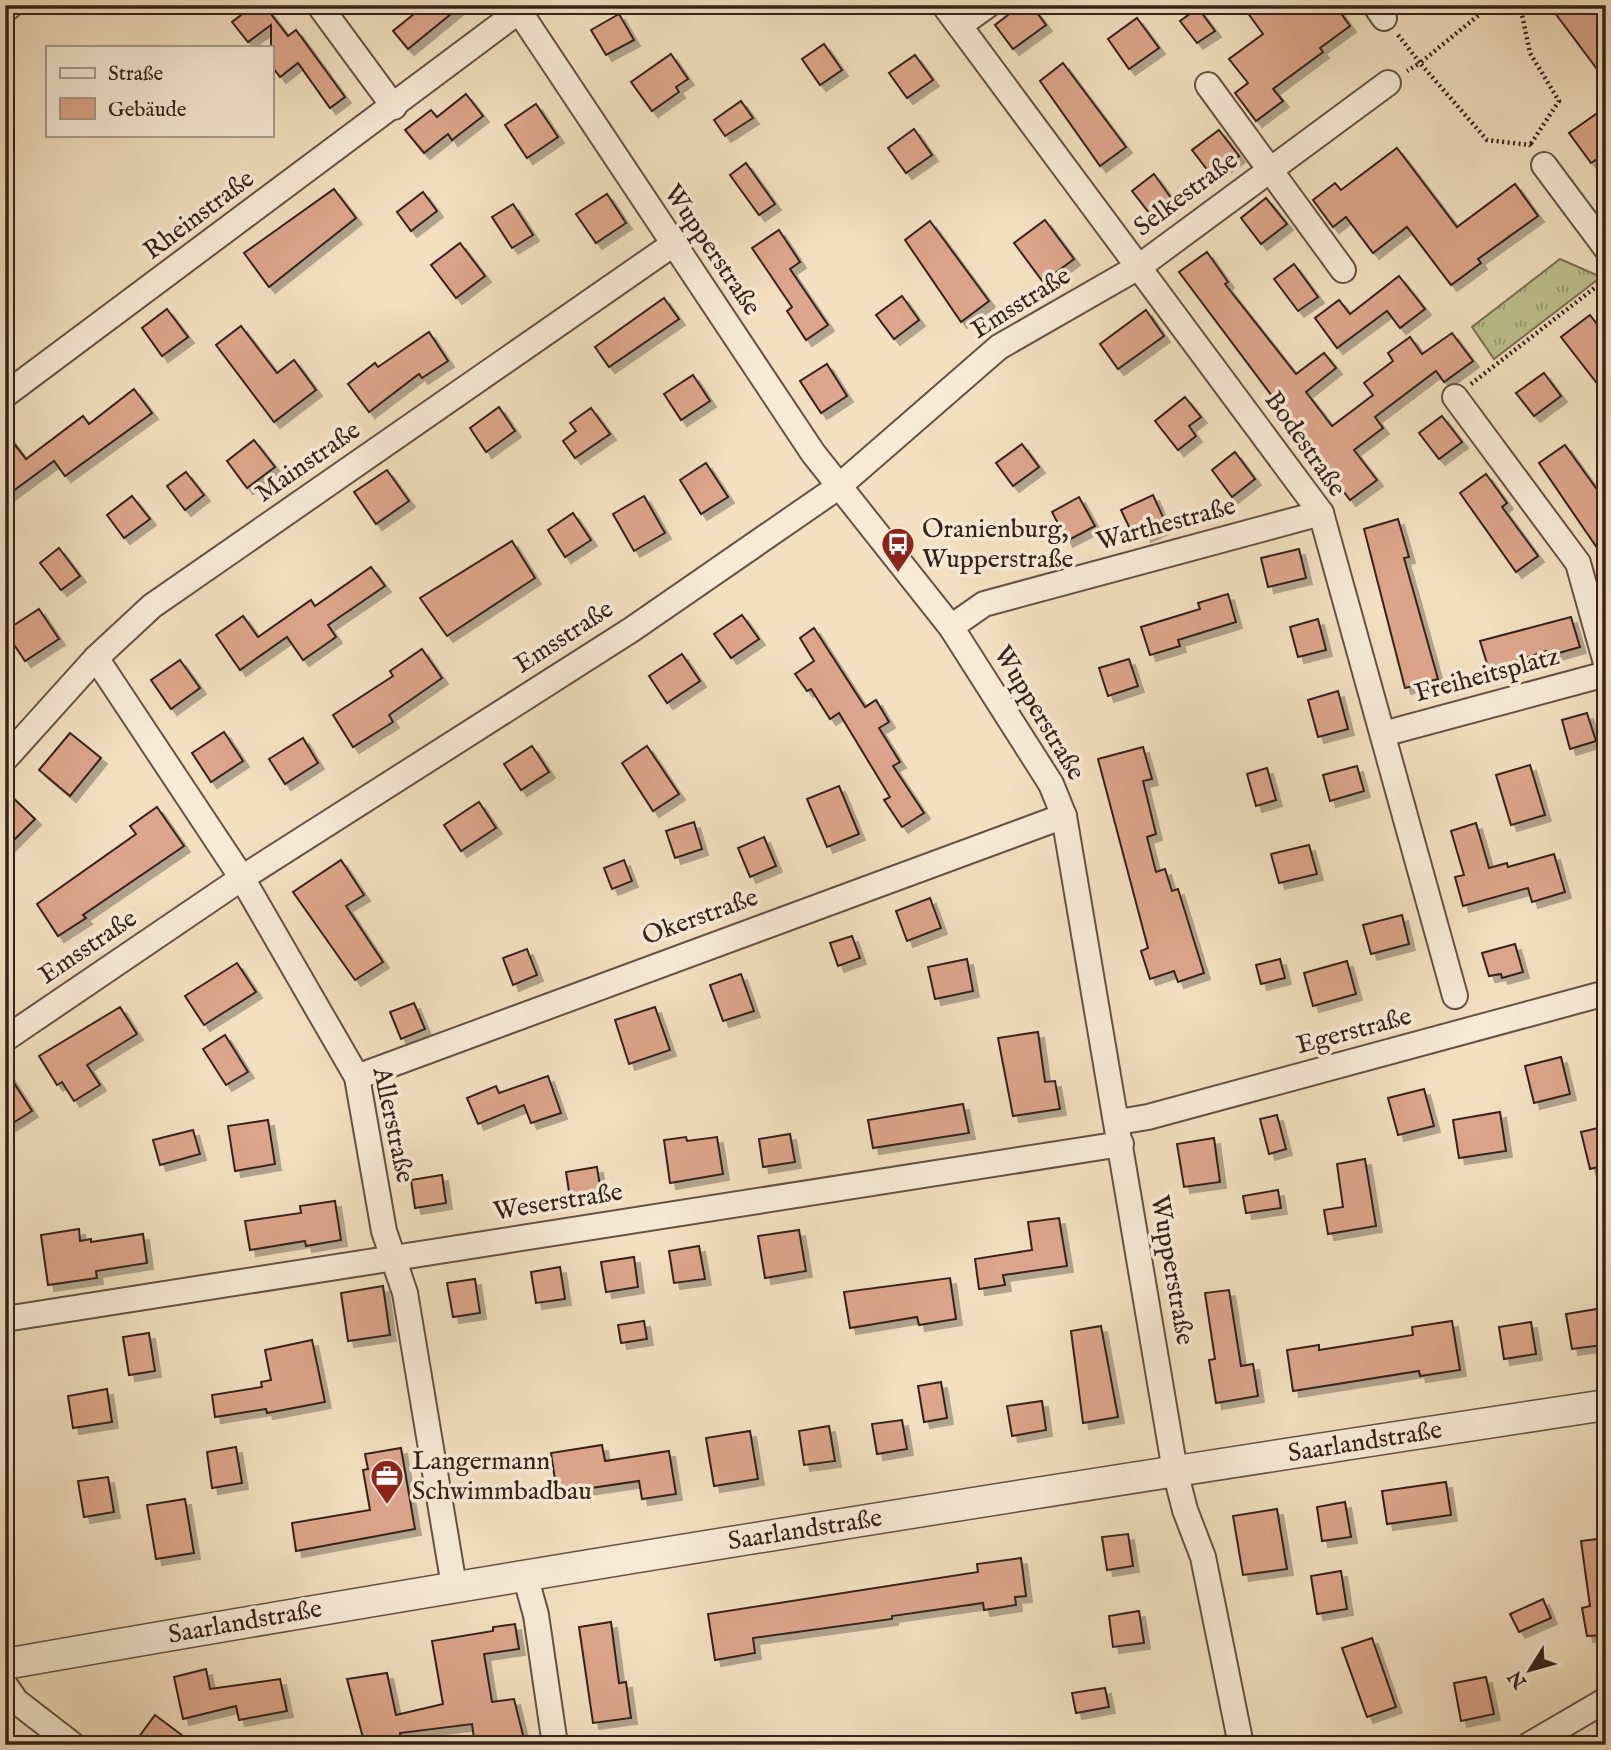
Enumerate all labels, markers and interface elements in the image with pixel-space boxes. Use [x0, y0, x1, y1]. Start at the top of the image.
legend [46, 46, 273, 136]
text: Straße [108, 61, 164, 88]
text: Gebäude [108, 97, 187, 124]
street label: Selkestraße [1127, 144, 1245, 244]
street label: Rheinstraße [137, 163, 261, 267]
street label: Wupperstraße [656, 178, 768, 322]
street label: Emsstraße [965, 259, 1077, 347]
street label: Bodestraße [1257, 385, 1353, 503]
street label: Mainstraße [249, 414, 367, 510]
street label: Warthestraße [1093, 490, 1239, 558]
place label: Oranienburg, Wupperstraße [922, 513, 1074, 576]
bus stop icon: Oranienburg, Wupperstraße [879, 525, 917, 574]
street label: Emsstraße [508, 593, 620, 681]
street label: Wupperstraße [986, 640, 1092, 786]
street label: Freiheitsplatz [1411, 640, 1563, 710]
street label: Okerstraße [638, 881, 762, 953]
street label: Emsstraße [33, 902, 143, 992]
street label: Egerstraße [1293, 1000, 1415, 1062]
street label: Allerstraße [364, 1063, 421, 1186]
street label: Weserstraße [491, 1176, 625, 1228]
street label: Wupperstraße [1143, 1193, 1201, 1348]
street label: Saarlandstraße [1286, 1414, 1444, 1470]
place label: Langermann Schwimmbadbau [412, 1445, 592, 1508]
office icon: Langermann Schwimmbadbau [368, 1457, 406, 1506]
street label: Saarlandstraße [726, 1502, 884, 1558]
street label: Saarlandstraße [166, 1592, 325, 1652]
north arrow [1496, 1634, 1566, 1704]
text: N [1503, 1665, 1533, 1694]

